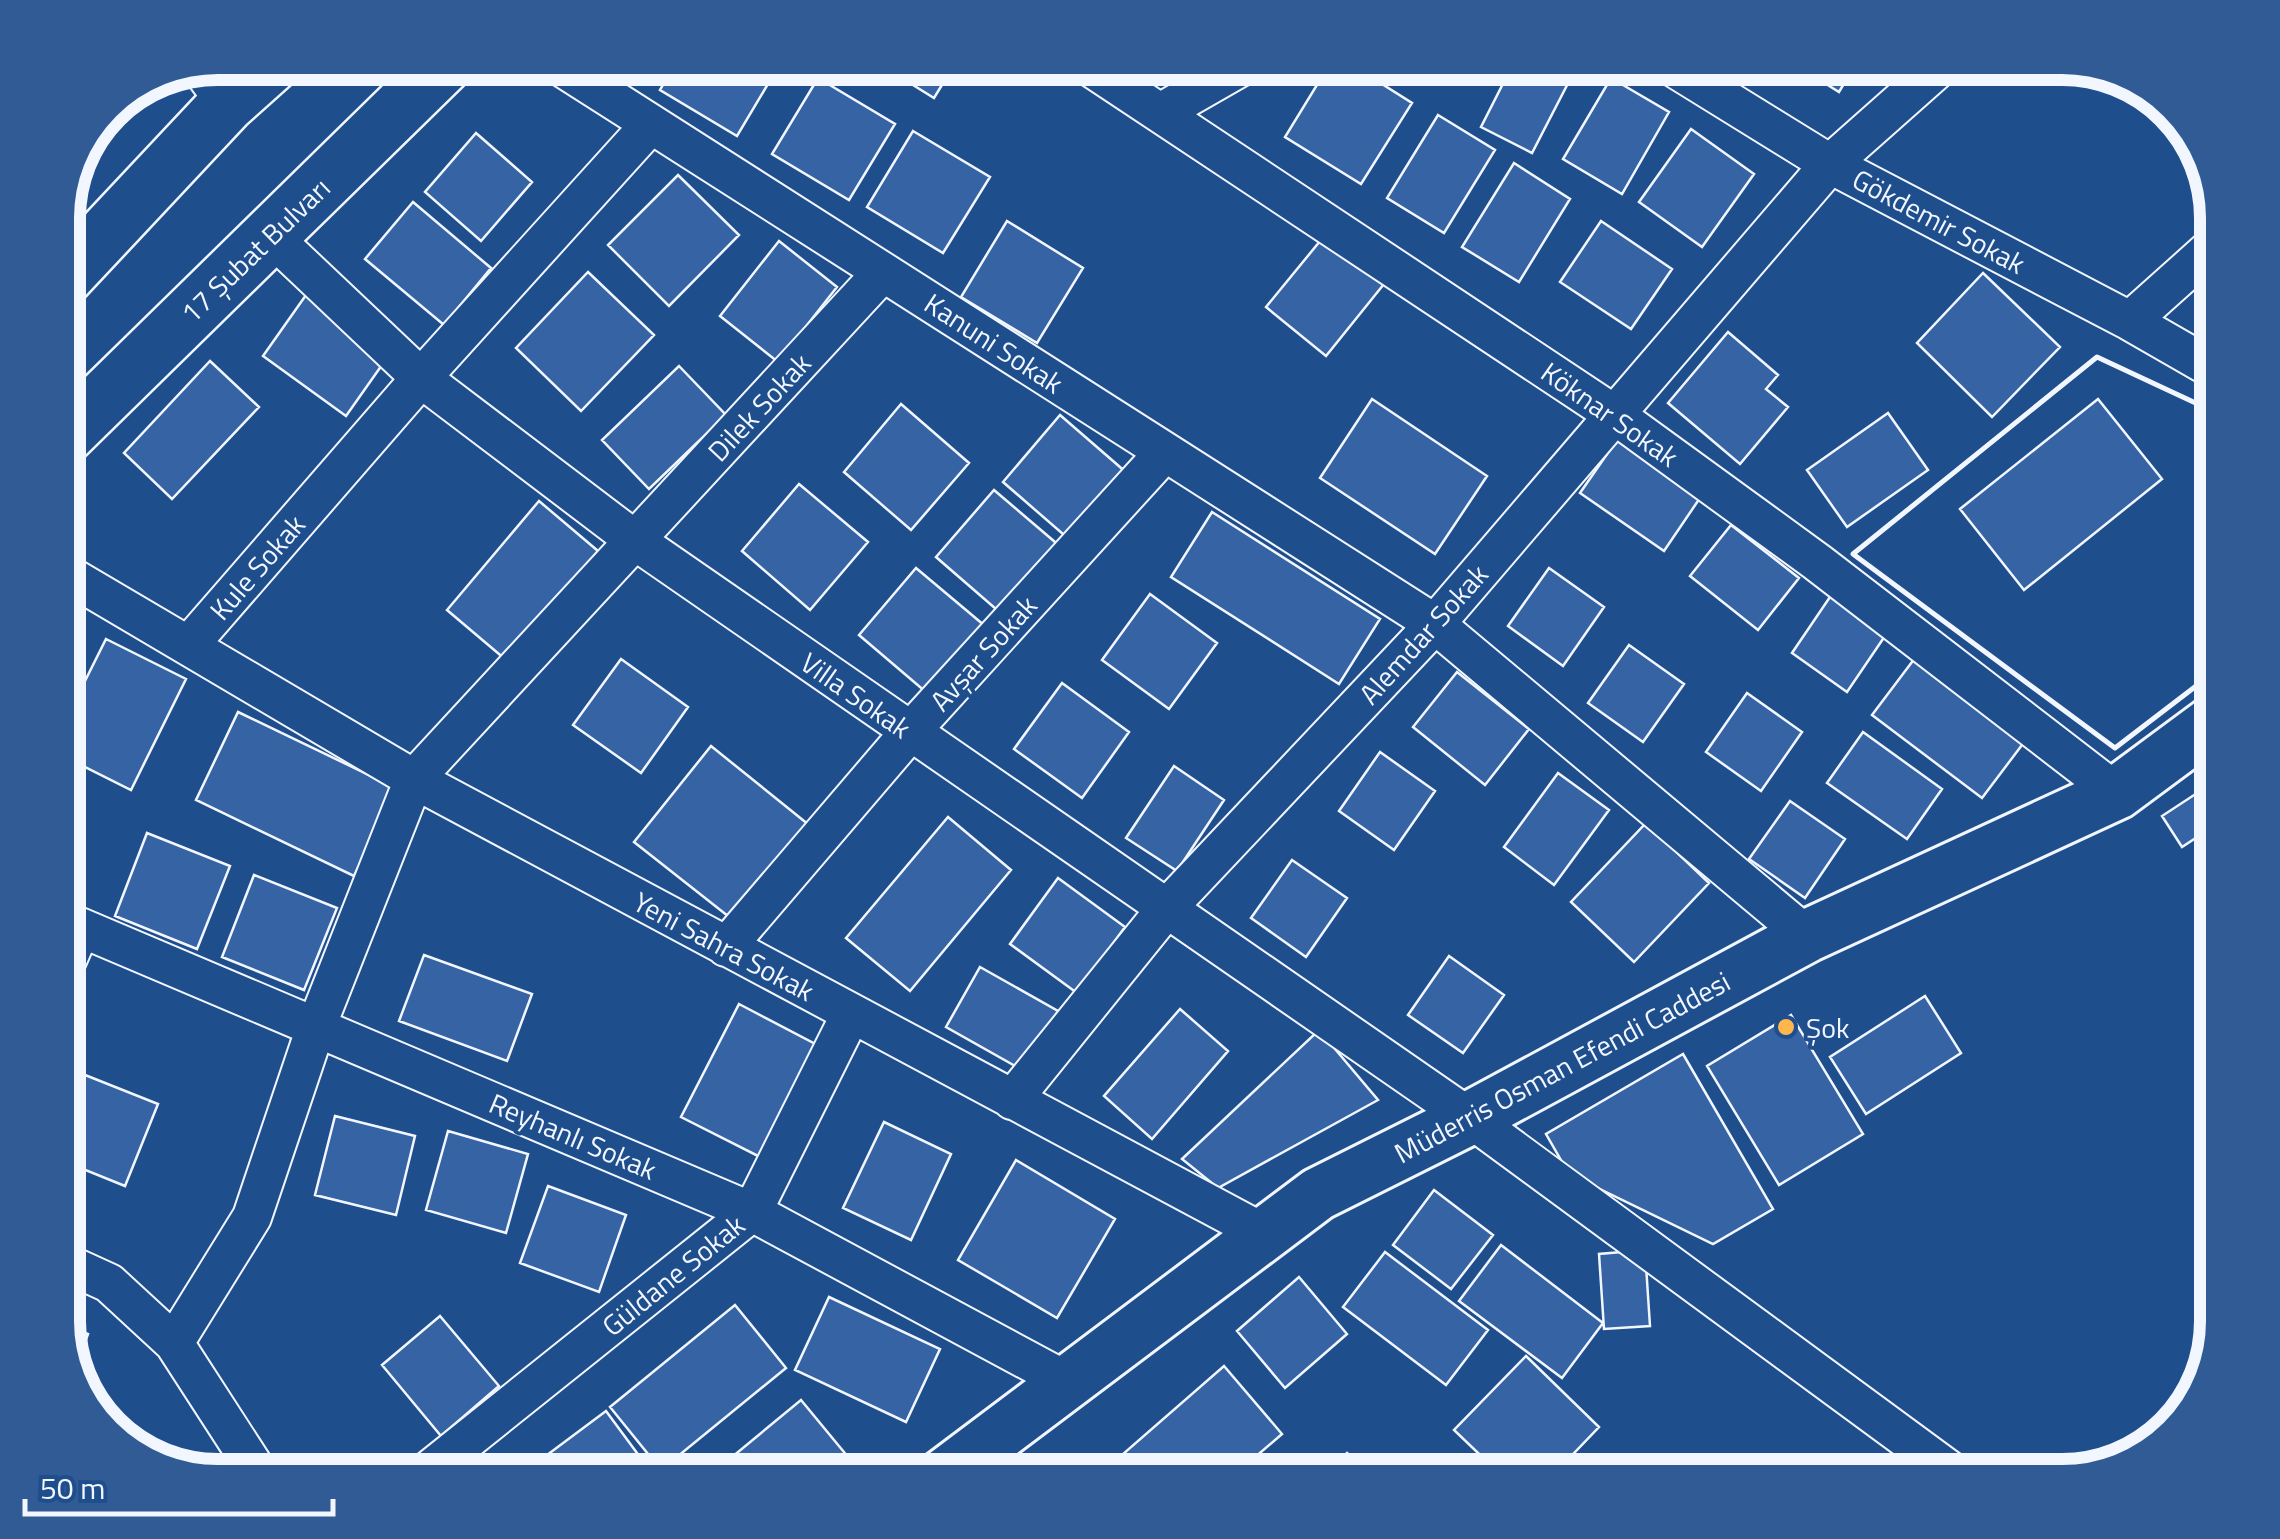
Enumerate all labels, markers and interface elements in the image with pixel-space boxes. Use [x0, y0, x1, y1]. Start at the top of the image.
street label: Gökdemir Sokak [1845, 157, 2033, 285]
street label: 17 Şubat Bulvarı [170, 167, 340, 333]
street label: Kanuni Sokak [916, 282, 1072, 404]
street label: Dilek Sokak [697, 343, 821, 471]
street label: Köknar Sokak [1532, 351, 1688, 477]
street label: Kule Sokak [199, 505, 315, 629]
street label: Alemdar Sokak [1348, 554, 1498, 714]
street label: Avşar Sokak [919, 585, 1047, 721]
street label: Villa Sokak [792, 641, 920, 749]
street label: Yeni Sahra Sokak [626, 880, 822, 1012]
street label: Müderris Osman Efendi Caddesi [1386, 960, 1738, 1174]
place label: Şok [1806, 1006, 1849, 1049]
marker: Şok [1775, 1016, 1797, 1038]
street label: Reyhanlı Sokak [483, 1081, 663, 1191]
street label: Güldane Sokak [592, 1204, 754, 1346]
scale bar [25, 1454, 332, 1516]
text: 50 m [40, 1465, 105, 1511]

